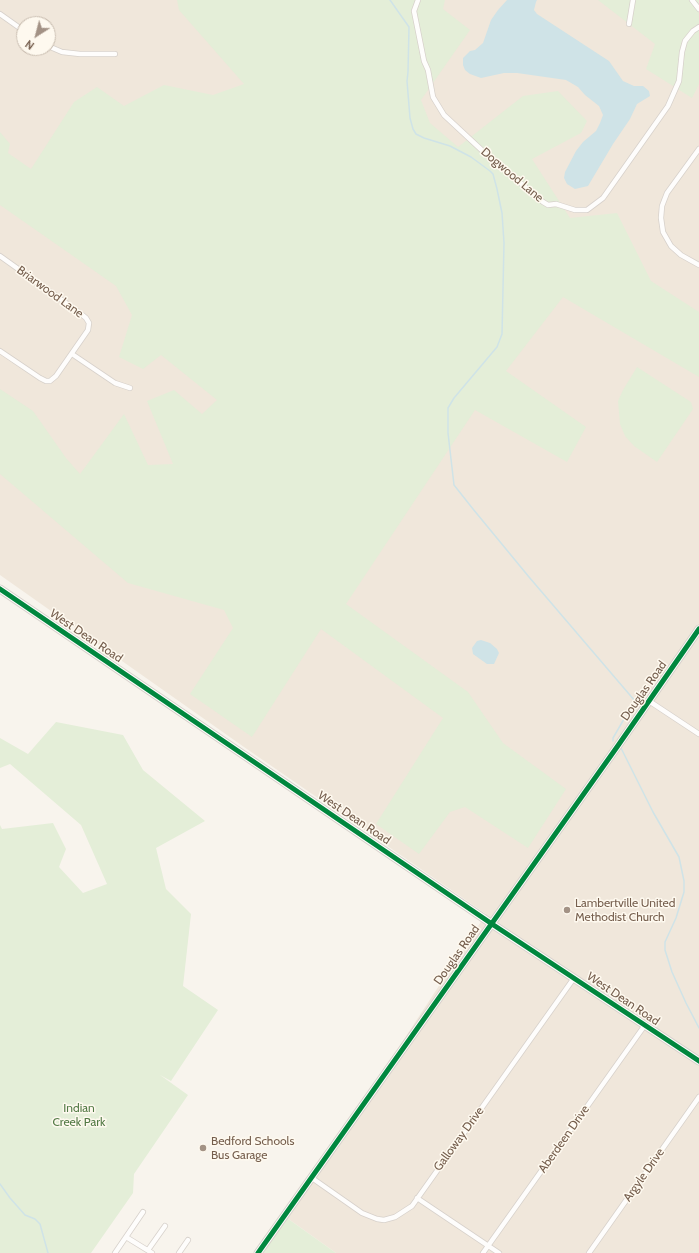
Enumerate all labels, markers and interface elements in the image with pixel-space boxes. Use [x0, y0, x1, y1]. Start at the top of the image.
north arrow [16, 16, 56, 56]
text: N [22, 37, 37, 53]
street label: Dogwood Lane [478, 145, 546, 205]
street label: Briarwood Lane [14, 263, 86, 321]
street label: West Dean Road [47, 606, 125, 666]
street label: Douglas Road [618, 658, 670, 724]
street label: West Dean Road [315, 788, 393, 848]
place label: Lambertville United Methodist Church [575, 896, 675, 924]
marker: Lambertville United Methodist Church [562, 905, 572, 915]
street label: Douglas Road [431, 922, 483, 988]
street label: West Dean Road [584, 969, 662, 1029]
park label: Indian Creek Park [53, 1101, 105, 1129]
street label: Aberdeen Drive [535, 1102, 593, 1176]
street label: Galloway Drive [431, 1104, 487, 1174]
place label: Bedford Schools Bus Garage [211, 1134, 294, 1162]
marker: Bedford Schools Bus Garage [198, 1143, 208, 1153]
street label: Argyle Drive [620, 1146, 668, 1204]

